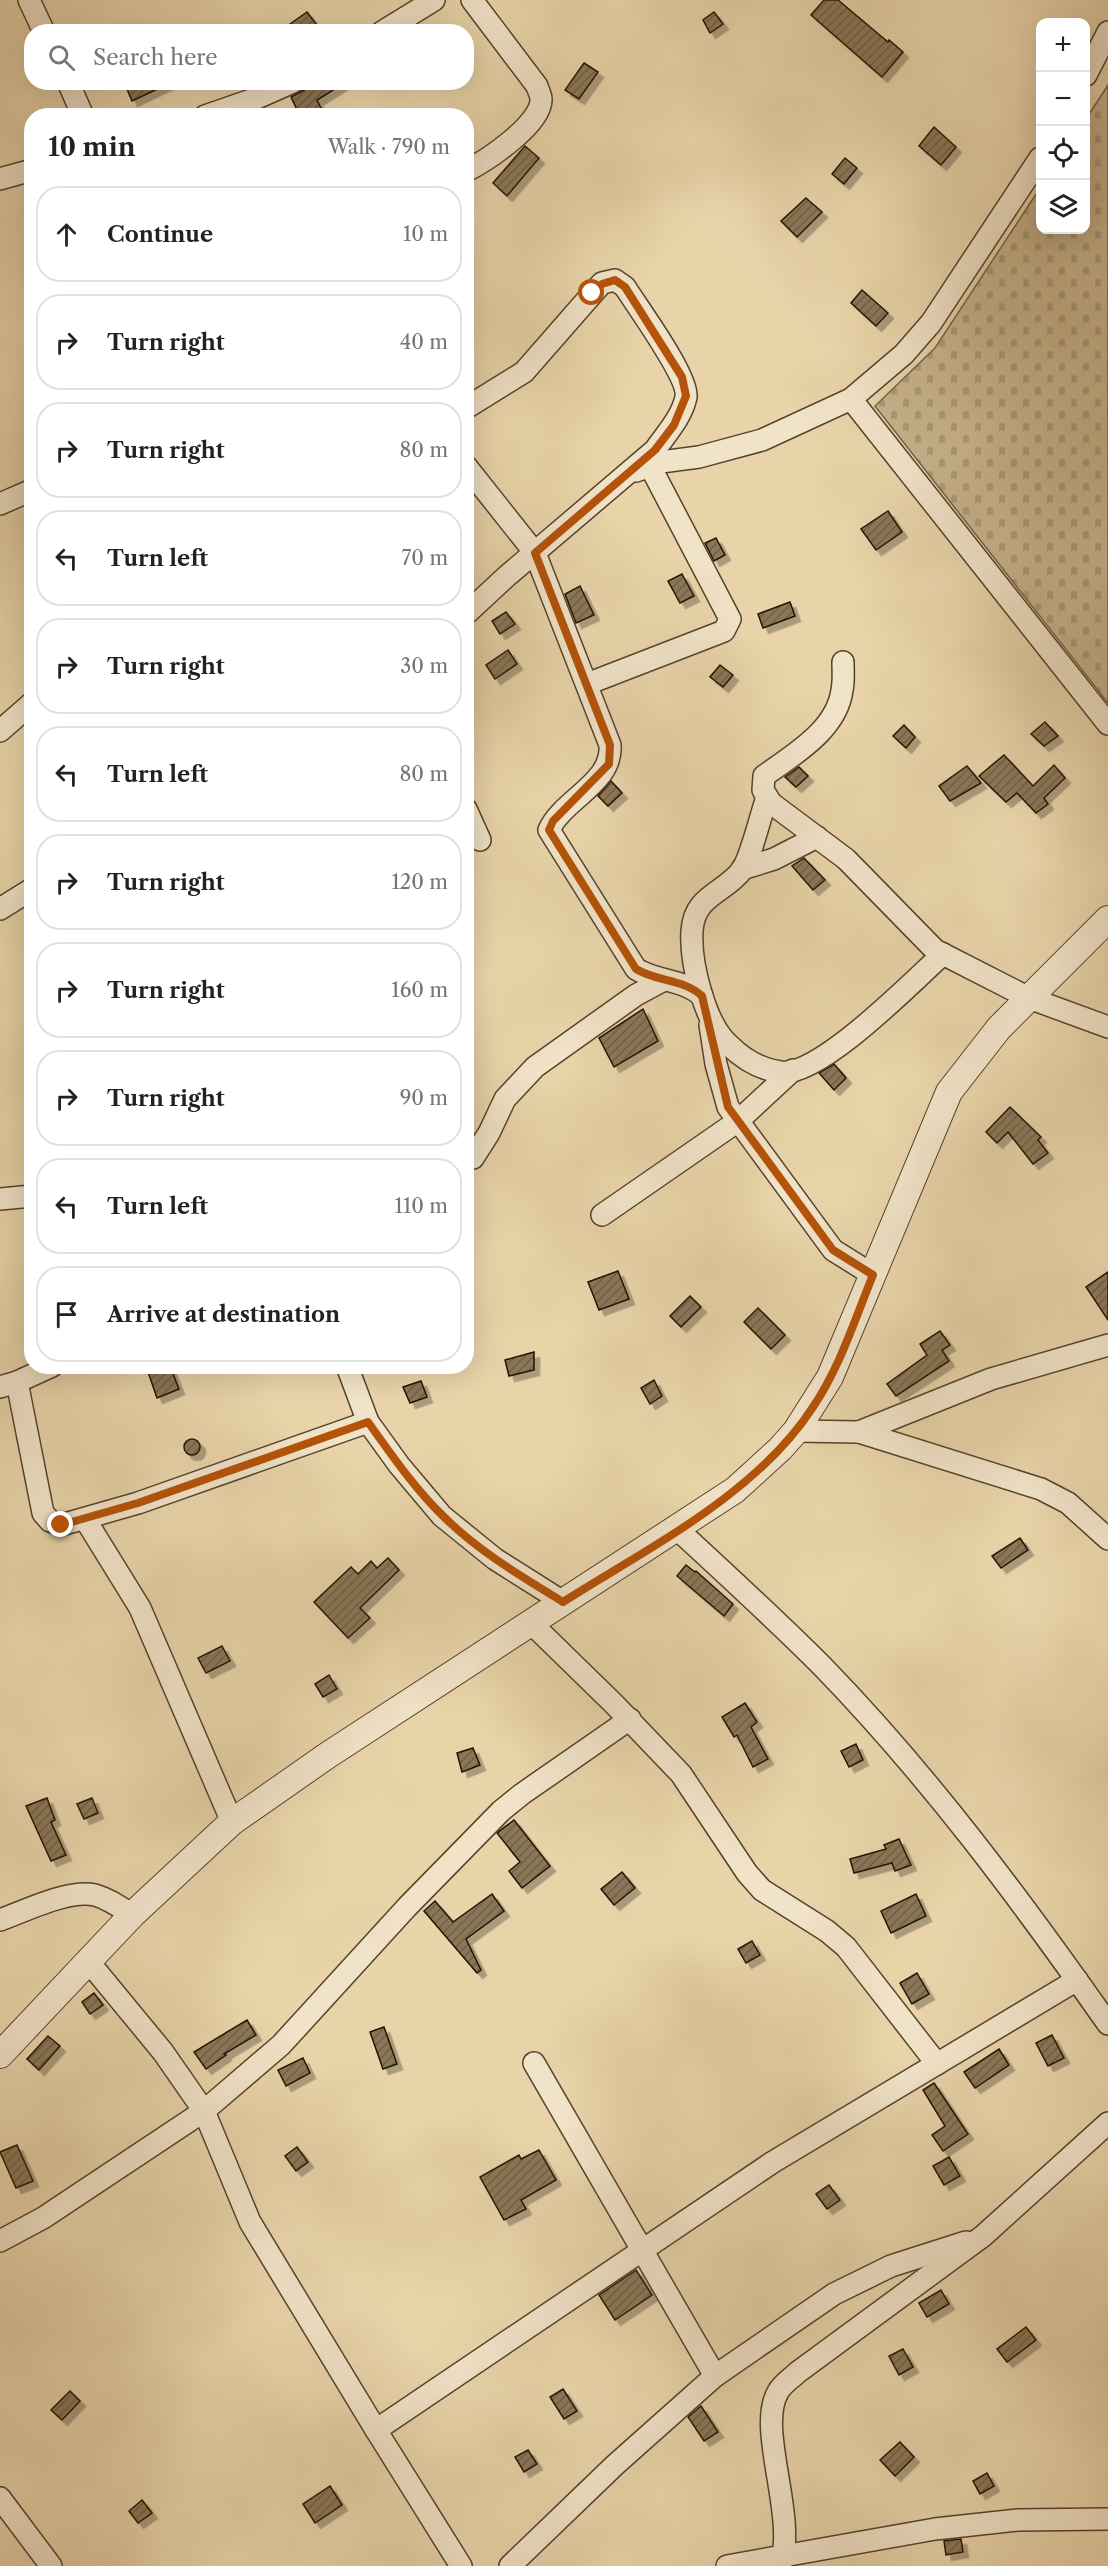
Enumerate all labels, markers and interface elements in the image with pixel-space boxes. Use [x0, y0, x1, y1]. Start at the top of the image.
map controls [1036, 18, 1090, 234]
button: + [1036, 18, 1090, 72]
search box [24, 24, 474, 90]
icon: search [45, 41, 78, 74]
text: Search here [93, 44, 218, 71]
button: − [1036, 72, 1090, 126]
button: locate [1036, 126, 1090, 180]
text: 10 min [48, 131, 136, 163]
text: Walk · 790 m [328, 135, 450, 159]
button: layers [1036, 180, 1090, 234]
icon: ahead [50, 218, 83, 251]
text: Continue [107, 221, 213, 248]
text: 10 m [403, 222, 448, 246]
route start [578, 279, 604, 305]
icon: right [50, 326, 83, 359]
text: Turn right [107, 329, 225, 356]
text: 40 m [400, 330, 448, 354]
icon: right [50, 434, 83, 467]
text: Turn right [107, 437, 225, 464]
text: 80 m [400, 438, 448, 462]
icon: left [50, 542, 83, 575]
text: Turn left [107, 545, 208, 572]
text: 70 m [402, 546, 448, 570]
icon: right [50, 650, 83, 683]
text: Turn right [107, 653, 225, 680]
text: 30 m [400, 654, 448, 678]
icon: left [50, 758, 83, 791]
text: Turn left [107, 761, 208, 788]
text: 80 m [400, 762, 448, 786]
icon: right [50, 866, 83, 899]
text: Turn right [107, 869, 225, 896]
text: 120 m [391, 870, 448, 894]
icon: right [50, 974, 83, 1007]
text: Turn right [107, 977, 225, 1004]
text: 160 m [391, 978, 448, 1002]
icon: right [50, 1082, 83, 1115]
text: Turn right [107, 1085, 225, 1112]
text: 90 m [400, 1086, 448, 1110]
icon: left [50, 1190, 83, 1223]
text: Turn left [107, 1193, 208, 1220]
text: 110 m [395, 1194, 448, 1218]
icon: arrive [50, 1298, 83, 1331]
text: Arrive at destination [107, 1301, 340, 1328]
route end [47, 1511, 73, 1537]

